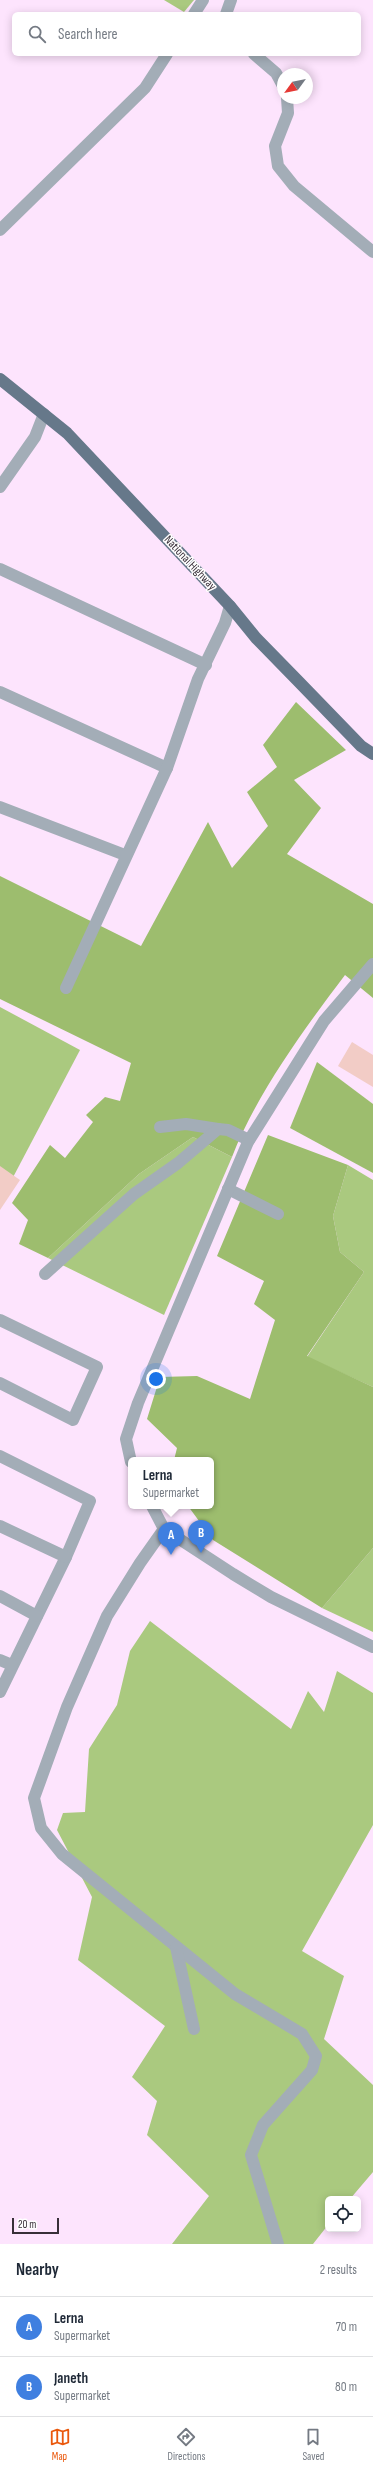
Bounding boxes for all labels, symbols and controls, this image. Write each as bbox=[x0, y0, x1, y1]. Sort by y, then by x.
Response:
search box bbox=[12, 12, 361, 56]
icon: search bbox=[26, 23, 48, 45]
text: Search here bbox=[58, 25, 118, 44]
north arrow bbox=[277, 68, 313, 104]
street label: National Highway bbox=[161, 532, 219, 594]
your location bbox=[146, 1369, 166, 1389]
popup bbox=[128, 1457, 214, 1509]
text: Lerna bbox=[143, 1466, 173, 1485]
text: Supermarket bbox=[143, 1485, 199, 1501]
pin: B bbox=[188, 1520, 214, 1553]
pin: A bbox=[158, 1522, 184, 1555]
map controls bbox=[325, 2196, 361, 2232]
button: locate bbox=[325, 2196, 361, 2232]
scale bar bbox=[12, 2216, 59, 2235]
text: 20 m bbox=[18, 2218, 36, 2231]
text: Nearby bbox=[16, 2260, 59, 2280]
text: 2 results bbox=[320, 2262, 357, 2278]
text: Lerna bbox=[54, 2309, 84, 2328]
text: A bbox=[26, 2319, 32, 2335]
text: 70 m bbox=[336, 2319, 357, 2335]
text: Supermarket bbox=[54, 2328, 110, 2344]
text: Janeth bbox=[54, 2369, 88, 2388]
text: B bbox=[26, 2379, 32, 2395]
text: 80 m bbox=[335, 2379, 357, 2395]
text: Supermarket bbox=[54, 2388, 110, 2404]
tab: Map bbox=[49, 2426, 71, 2463]
tab: Directions bbox=[168, 2426, 205, 2463]
tab: Saved bbox=[302, 2426, 324, 2463]

